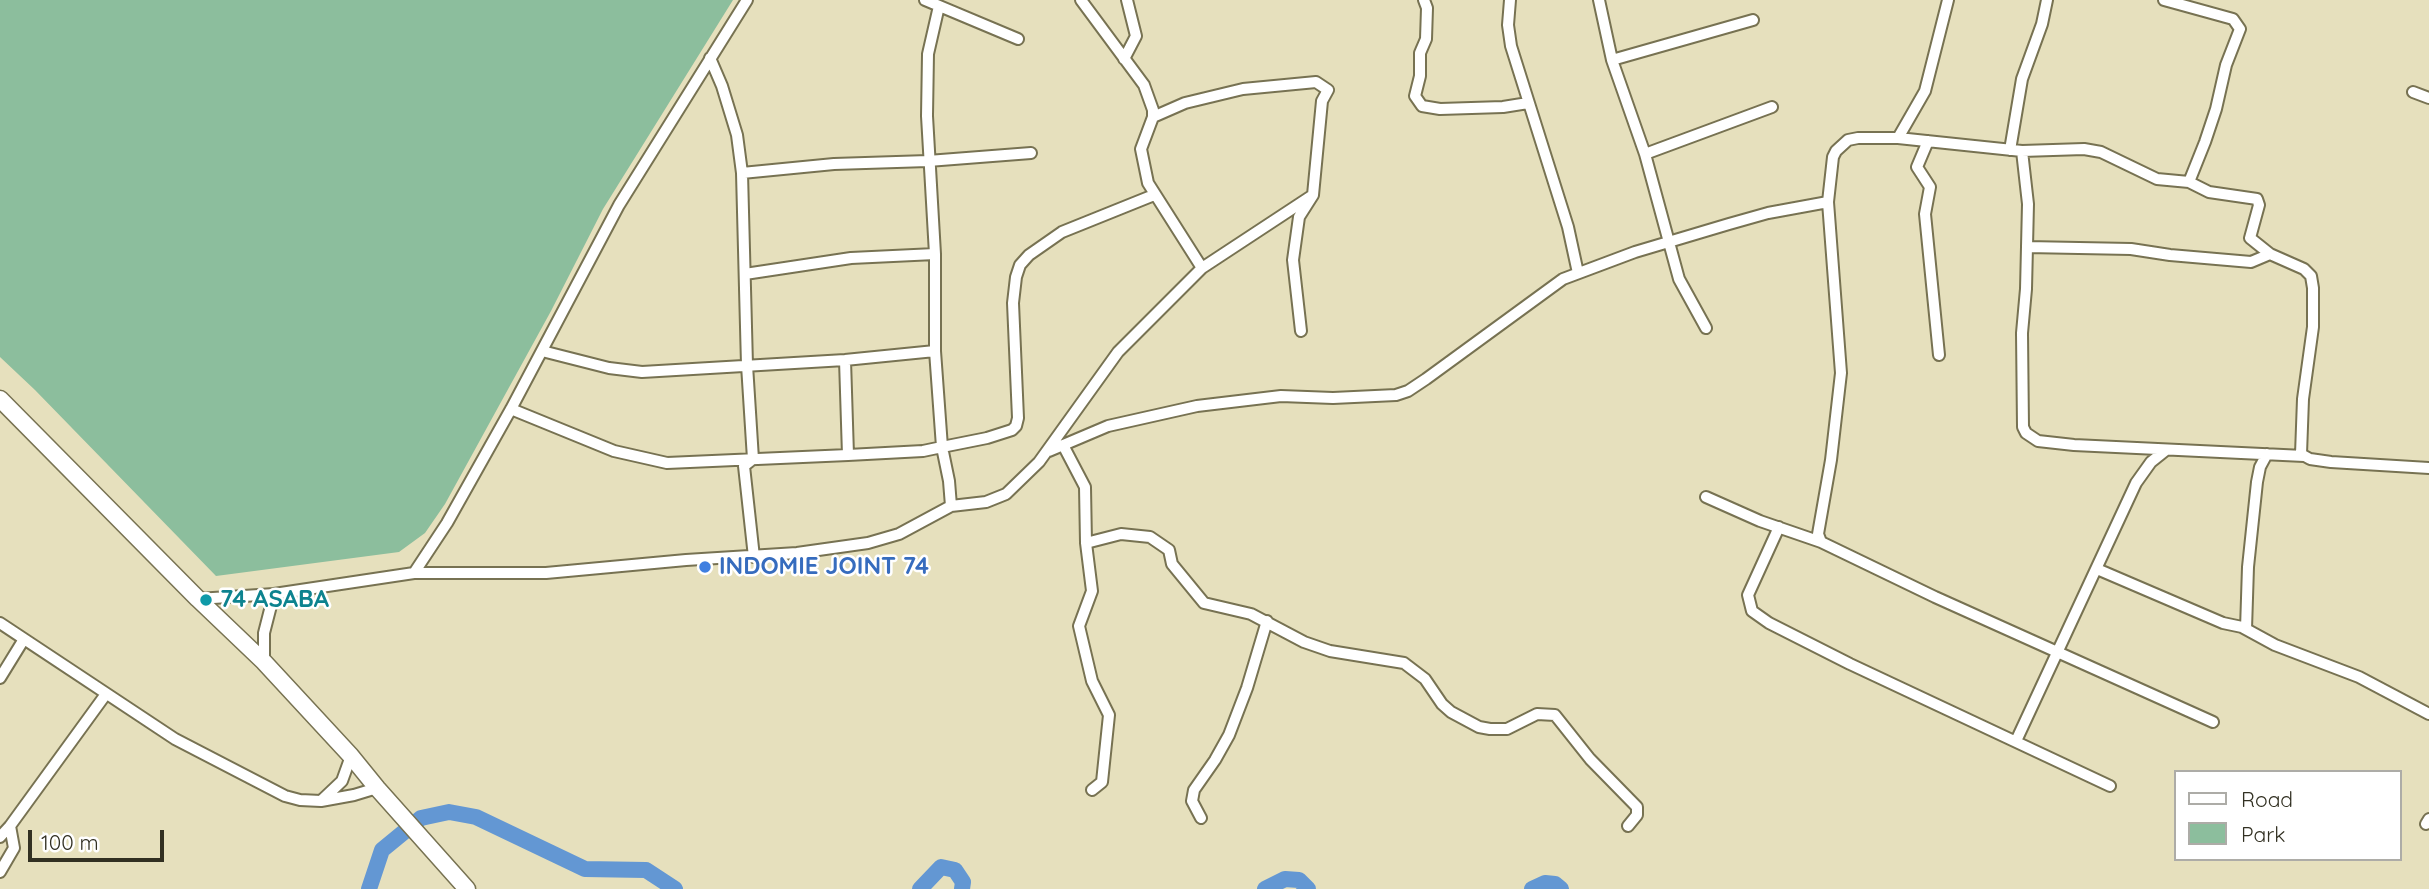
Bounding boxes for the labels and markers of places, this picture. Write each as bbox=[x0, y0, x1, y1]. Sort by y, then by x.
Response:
place label: INDOMIE JOINT 74 bbox=[719, 553, 929, 581]
marker: INDOMIE JOINT 74 bbox=[697, 559, 713, 575]
place label: 74 ASABA bbox=[220, 586, 329, 614]
marker: 74 ASABA bbox=[198, 592, 214, 608]

